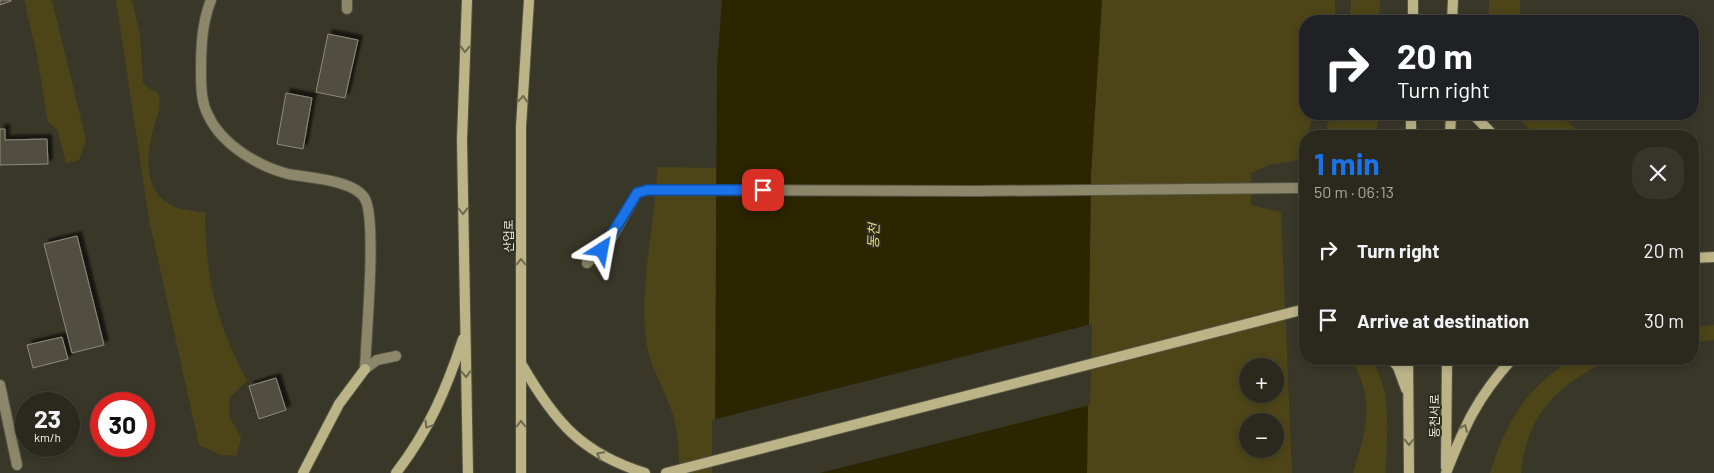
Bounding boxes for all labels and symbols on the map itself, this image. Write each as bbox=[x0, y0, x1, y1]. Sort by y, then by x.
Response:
one-way arrow bbox=[460, 45, 470, 53]
one-way arrow bbox=[517, 95, 528, 103]
pin bbox=[742, 169, 784, 211]
one-way arrow bbox=[458, 208, 468, 215]
street label: 산업로 bbox=[501, 219, 515, 253]
water label: 동천 bbox=[864, 222, 882, 249]
position arrow bbox=[575, 223, 627, 275]
one-way arrow bbox=[516, 258, 526, 266]
one-way arrow bbox=[461, 370, 471, 378]
speed limit sign: 30 bbox=[90, 392, 155, 457]
street label: 동천서로 bbox=[1427, 394, 1441, 438]
one-way arrow bbox=[425, 419, 435, 428]
one-way arrow bbox=[516, 420, 526, 428]
one-way arrow bbox=[1458, 424, 1469, 433]
one-way arrow bbox=[1404, 439, 1414, 447]
one-way arrow bbox=[596, 451, 605, 461]

